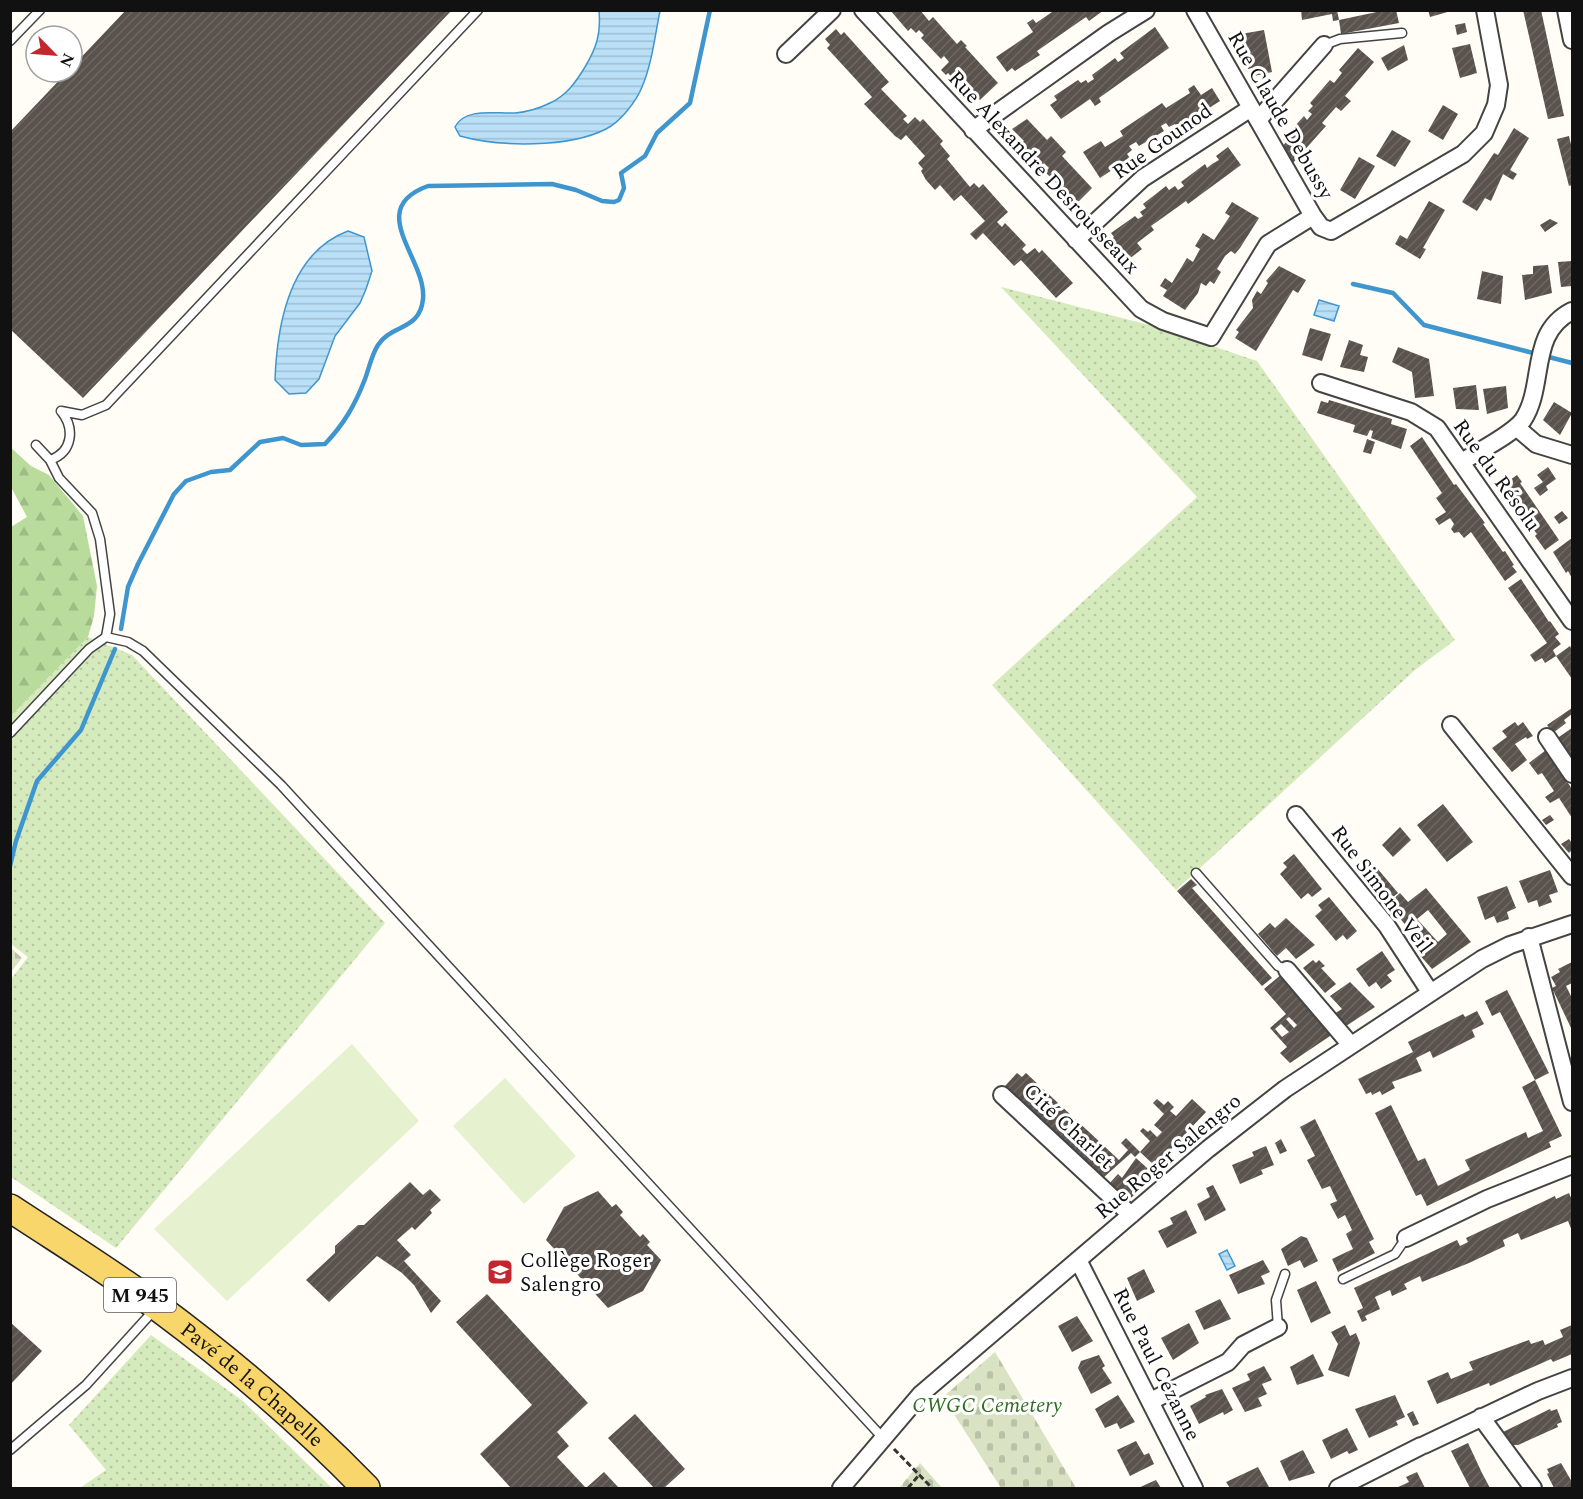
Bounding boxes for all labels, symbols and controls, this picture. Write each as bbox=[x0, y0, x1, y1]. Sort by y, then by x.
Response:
north arrow bbox=[24, 24, 84, 84]
street label: Rue Claude Debussy bbox=[1219, 25, 1342, 206]
text: N bbox=[53, 49, 80, 71]
street label: Rue Alexandre Desrousseaux bbox=[940, 63, 1147, 282]
street label: Rue Gounod bbox=[1106, 96, 1219, 188]
street label: Rue du Résolu bbox=[1444, 413, 1548, 539]
street label: Rue Simone Veil bbox=[1322, 819, 1440, 960]
street label: Cité Charlet bbox=[1016, 1076, 1121, 1177]
street label: Rue Roger Salengro bbox=[1088, 1086, 1249, 1228]
place label: Collège Roger Salengro bbox=[520, 1245, 651, 1301]
school or university icon: Collège Roger Salengro bbox=[485, 1257, 515, 1287]
road number: M 945 bbox=[104, 1278, 176, 1312]
street label: Rue Paul Cézanne bbox=[1104, 1282, 1208, 1447]
street label: Pavé de la Chapelle bbox=[173, 1315, 331, 1455]
park label: CWGC Cemetery bbox=[912, 1390, 1062, 1422]

